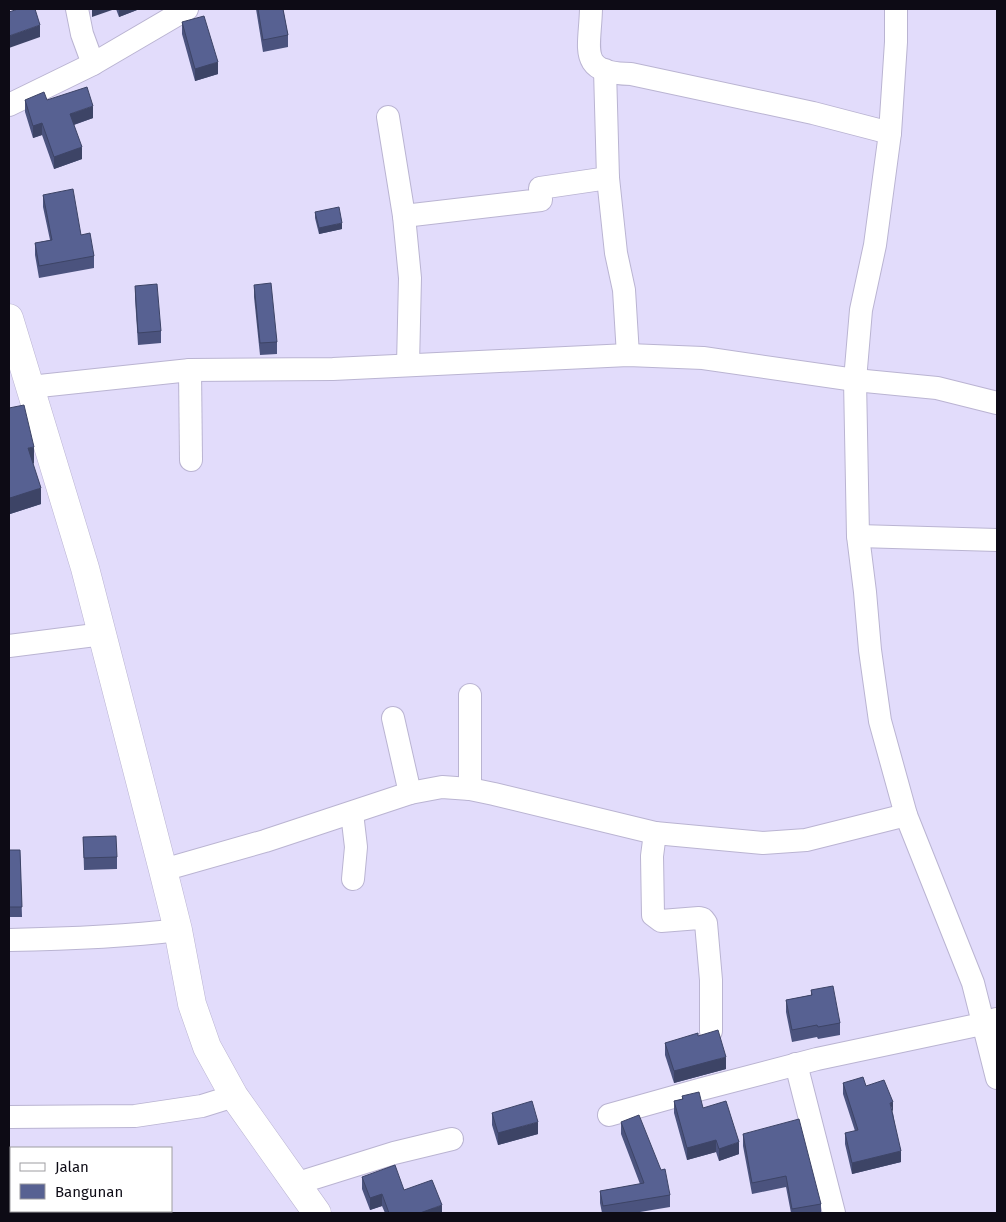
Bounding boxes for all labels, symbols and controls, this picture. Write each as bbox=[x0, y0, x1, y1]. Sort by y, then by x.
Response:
legend bbox=[10, 1147, 172, 1212]
text: Jalan bbox=[55, 1158, 89, 1176]
text: Bangunan bbox=[55, 1183, 123, 1201]

